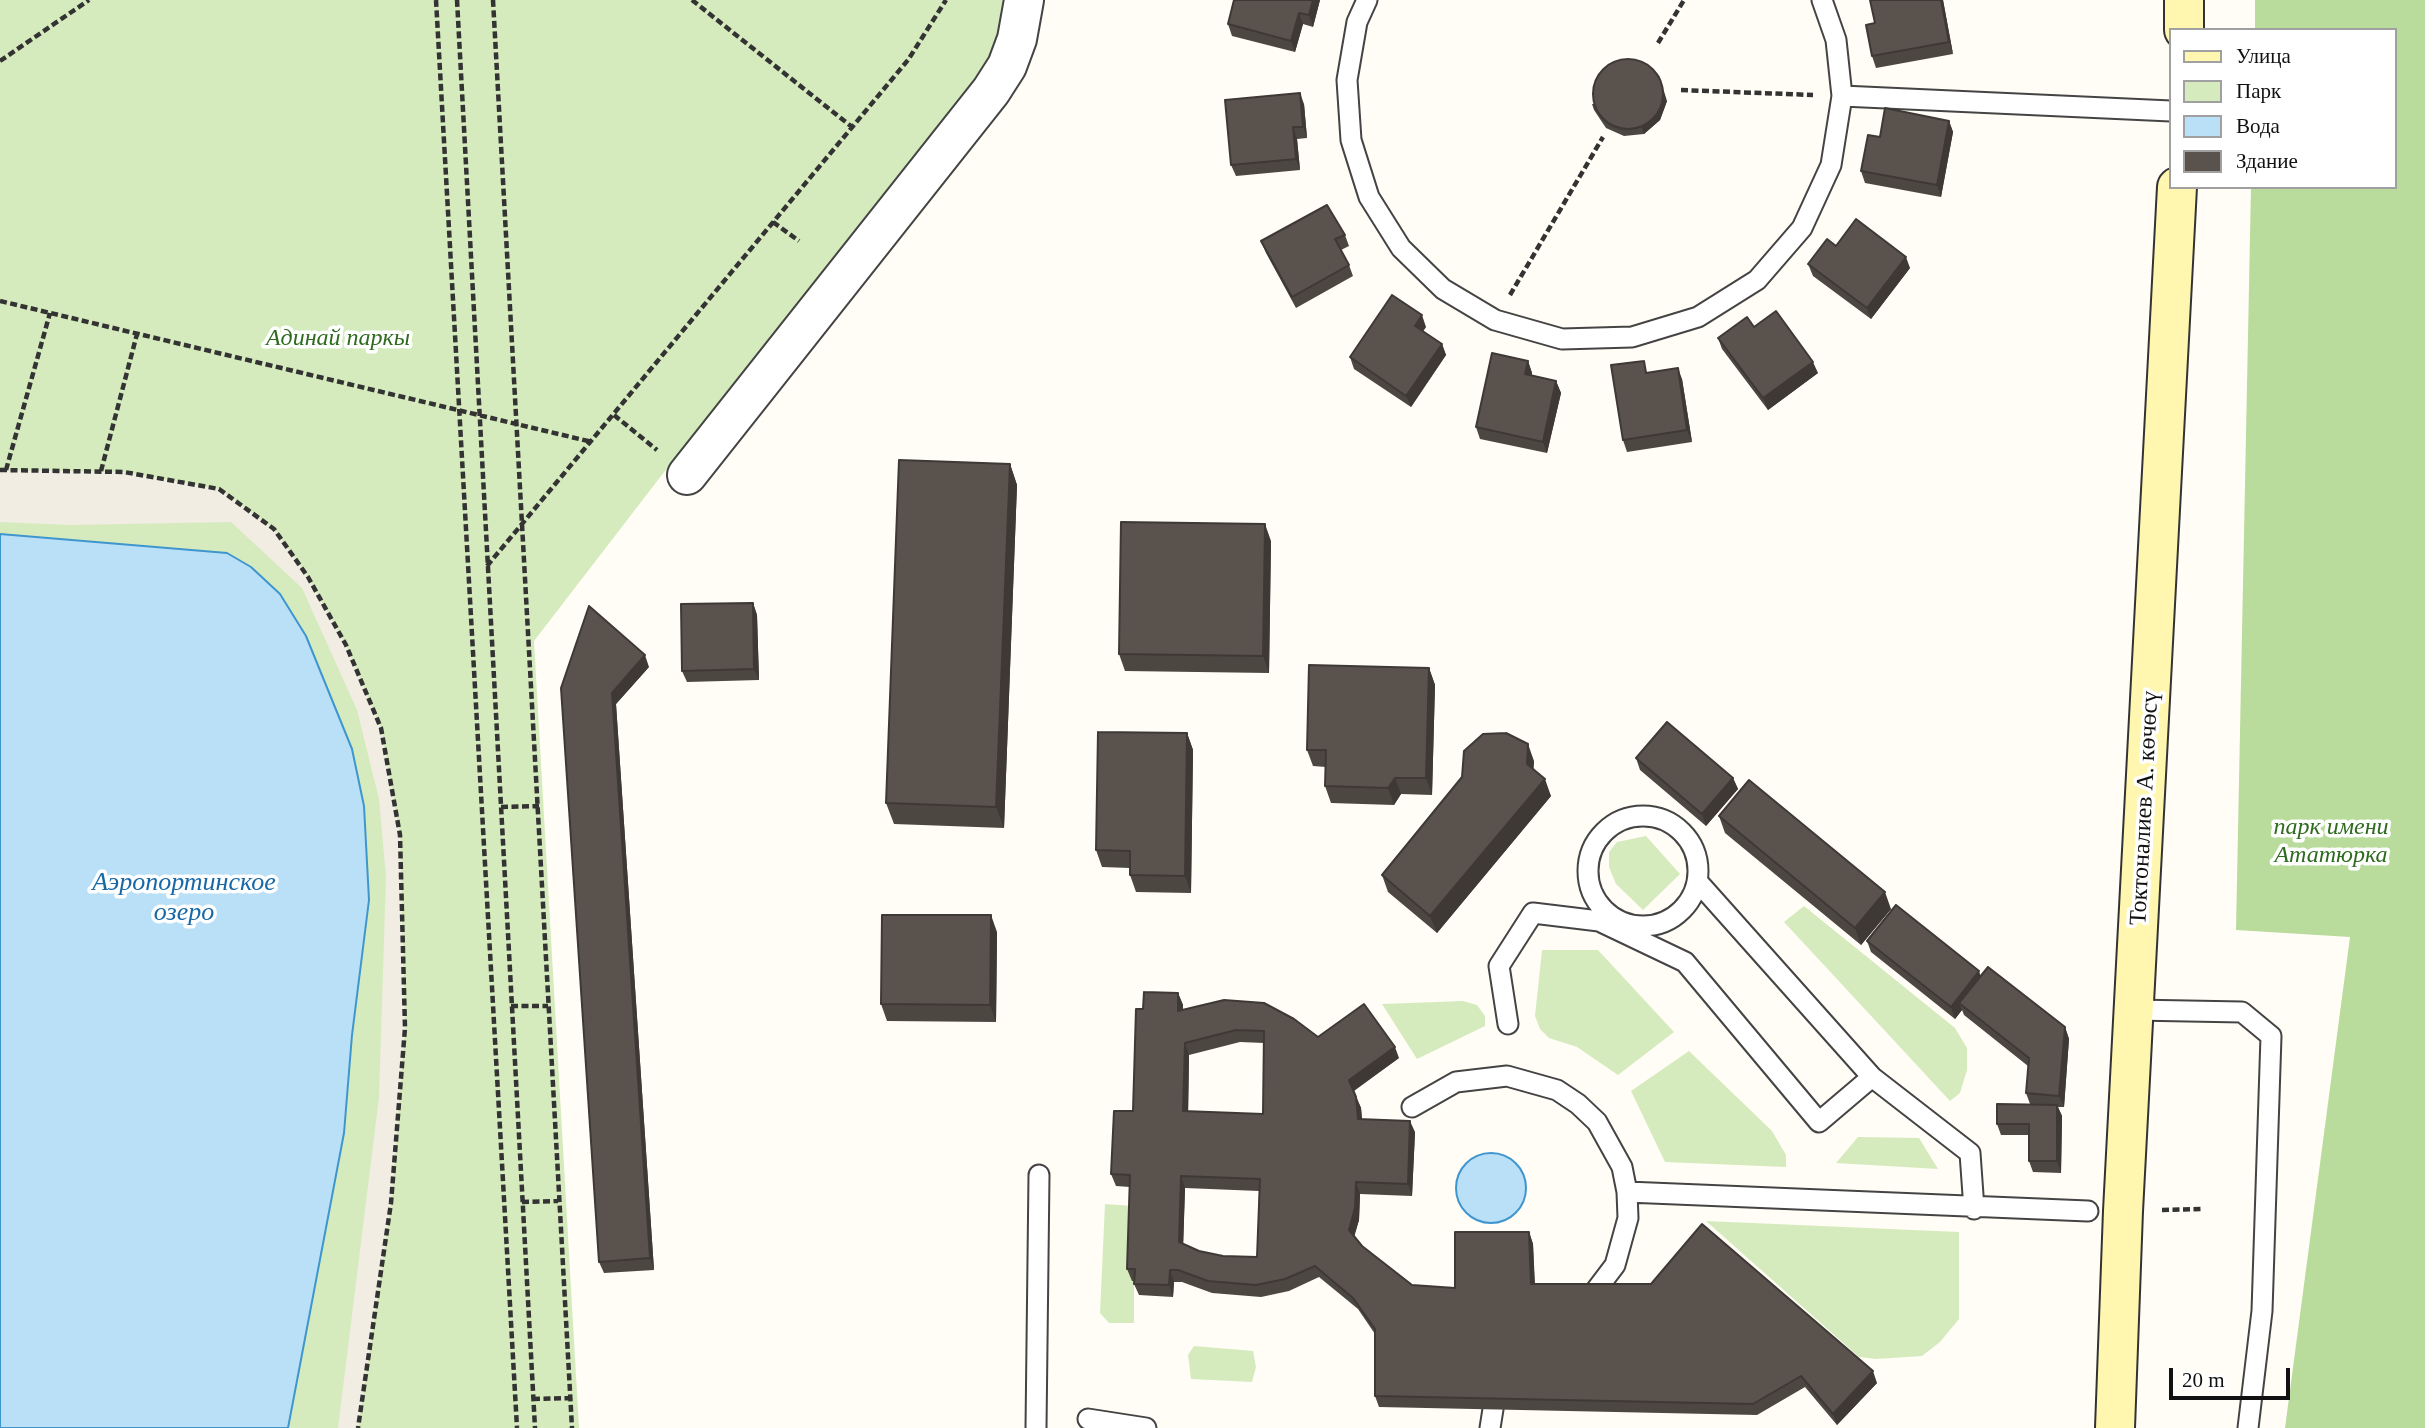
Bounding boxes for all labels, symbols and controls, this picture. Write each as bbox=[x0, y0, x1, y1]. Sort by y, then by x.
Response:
legend bbox=[2170, 28, 2397, 189]
text: Улица bbox=[2236, 44, 2291, 68]
text: Парк bbox=[2236, 79, 2281, 103]
text: Вода bbox=[2236, 114, 2280, 138]
text: Здание bbox=[2236, 149, 2298, 173]
park label: Адинай паркы bbox=[266, 325, 410, 353]
street label: Токтоналиев А. көчөсү bbox=[2124, 690, 2166, 926]
park label: парк имени Ататюрка bbox=[2273, 814, 2389, 870]
water label: Аэропортинское озеро bbox=[92, 867, 276, 928]
scale bar bbox=[2173, 1354, 2294, 1398]
text: 20 m bbox=[2182, 1368, 2225, 1392]

